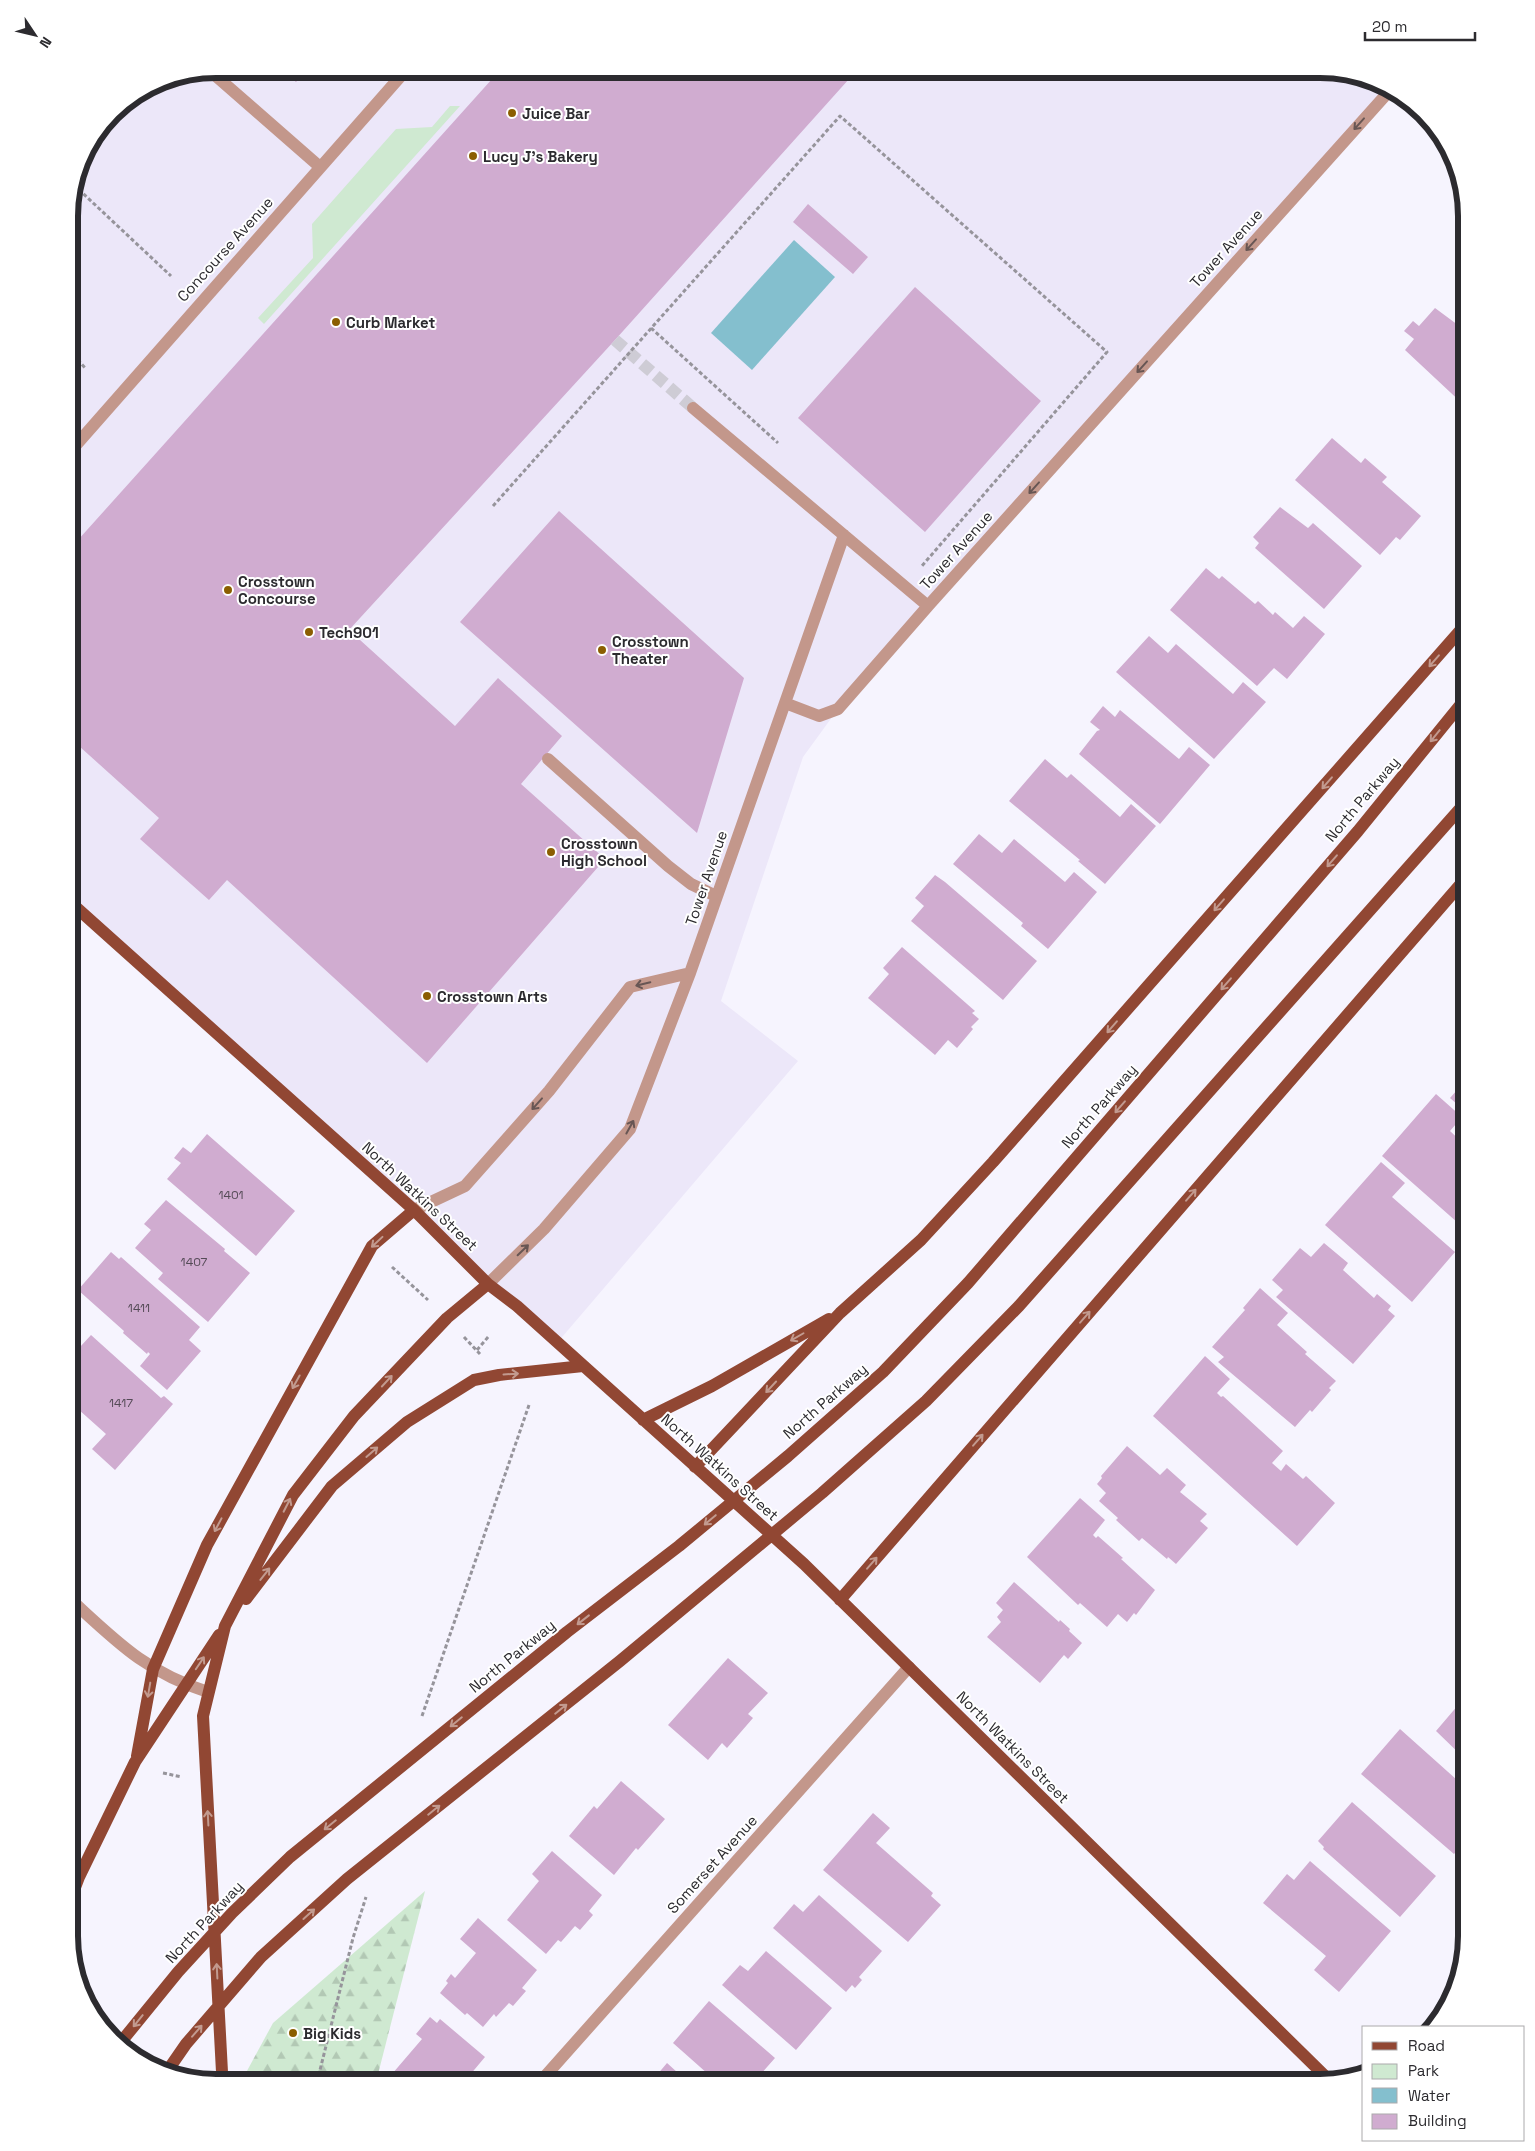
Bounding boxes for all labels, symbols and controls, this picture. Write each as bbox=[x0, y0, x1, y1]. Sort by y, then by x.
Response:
north arrow bbox=[10, 10, 60, 60]
scale bar bbox=[1365, 10, 1475, 42]
text: 20 m bbox=[1372, 17, 1407, 36]
text: N bbox=[36, 33, 56, 51]
place label: Juice Bar bbox=[522, 104, 590, 123]
marker: Juice Bar bbox=[506, 107, 518, 119]
one-way arrow bbox=[1353, 118, 1365, 131]
place label: Lucy J's Bakery bbox=[483, 147, 598, 166]
marker: Lucy J's Bakery bbox=[467, 150, 479, 162]
street label: Concourse Avenue bbox=[173, 193, 277, 305]
street label: Tower Avenue bbox=[1186, 205, 1266, 291]
one-way arrow bbox=[1245, 239, 1257, 252]
place label: Curb Market bbox=[346, 313, 435, 332]
marker: Curb Market bbox=[330, 316, 342, 328]
one-way arrow bbox=[1137, 360, 1148, 373]
one-way arrow bbox=[1028, 481, 1040, 494]
street label: Tower Avenue bbox=[916, 507, 996, 593]
place label: Crosstown Concourse bbox=[238, 572, 316, 608]
marker: Crosstown Concourse bbox=[222, 584, 234, 596]
place label: Tech901 bbox=[319, 623, 379, 642]
marker: Tech901 bbox=[303, 626, 315, 638]
place label: Crosstown Theater bbox=[612, 632, 689, 668]
marker: Crosstown Theater bbox=[596, 644, 608, 656]
one-way arrow bbox=[1428, 654, 1440, 667]
one-way arrow bbox=[1430, 729, 1441, 742]
street label: North Parkway bbox=[1321, 752, 1403, 846]
one-way arrow bbox=[1321, 776, 1333, 789]
street label: Tower Avenue bbox=[681, 828, 731, 928]
place label: Crosstown High School bbox=[561, 834, 647, 870]
marker: Crosstown High School bbox=[545, 846, 557, 858]
one-way arrow bbox=[1326, 854, 1337, 867]
one-way arrow bbox=[1214, 898, 1225, 911]
one-way arrow bbox=[1220, 977, 1231, 990]
one-way arrow bbox=[635, 980, 651, 989]
place label: Crosstown Arts bbox=[437, 987, 548, 1006]
marker: Crosstown Arts bbox=[421, 990, 433, 1002]
one-way arrow bbox=[1106, 1020, 1118, 1033]
street label: North Parkway bbox=[1057, 1060, 1141, 1152]
one-way arrow bbox=[531, 1098, 543, 1111]
one-way arrow bbox=[1114, 1101, 1125, 1114]
one-way arrow bbox=[625, 1121, 635, 1135]
street label: North Watkins Street bbox=[358, 1137, 482, 1255]
house number: 1401 bbox=[218, 1187, 244, 1203]
one-way arrow bbox=[1185, 1188, 1197, 1201]
one-way arrow bbox=[370, 1236, 383, 1248]
one-way arrow bbox=[517, 1244, 529, 1256]
house number: 1407 bbox=[181, 1254, 208, 1270]
house number: 1411 bbox=[128, 1300, 150, 1316]
one-way arrow bbox=[1079, 1311, 1090, 1324]
one-way arrow bbox=[790, 1332, 805, 1342]
street label: North Parkway bbox=[779, 1359, 871, 1443]
one-way arrow bbox=[503, 1370, 519, 1379]
one-way arrow bbox=[291, 1375, 301, 1390]
one-way arrow bbox=[381, 1375, 393, 1387]
one-way arrow bbox=[765, 1381, 777, 1393]
house number: 1417 bbox=[109, 1395, 133, 1411]
street label: North Watkins Street bbox=[657, 1409, 783, 1525]
one-way arrow bbox=[972, 1434, 984, 1447]
one-way arrow bbox=[365, 1447, 378, 1458]
one-way arrow bbox=[283, 1498, 292, 1513]
one-way arrow bbox=[704, 1515, 717, 1526]
one-way arrow bbox=[213, 1517, 222, 1532]
one-way arrow bbox=[866, 1557, 877, 1570]
one-way arrow bbox=[259, 1567, 270, 1580]
street label: North Parkway bbox=[465, 1615, 559, 1697]
one-way arrow bbox=[576, 1615, 589, 1626]
one-way arrow bbox=[196, 1656, 206, 1670]
one-way arrow bbox=[143, 1682, 153, 1698]
street label: North Watkins Street bbox=[953, 1687, 1073, 1807]
one-way arrow bbox=[554, 1703, 567, 1714]
one-way arrow bbox=[450, 1717, 463, 1728]
one-way arrow bbox=[427, 1804, 440, 1815]
one-way arrow bbox=[204, 1810, 213, 1826]
street label: Somerset Avenue bbox=[663, 1811, 761, 1917]
one-way arrow bbox=[324, 1819, 337, 1830]
street label: North Parkway bbox=[161, 1877, 247, 1967]
one-way arrow bbox=[302, 1908, 315, 1920]
one-way arrow bbox=[212, 1963, 221, 1979]
one-way arrow bbox=[133, 2014, 144, 2027]
place label: Big Kids bbox=[303, 2024, 361, 2043]
one-way arrow bbox=[191, 2025, 203, 2038]
legend bbox=[1362, 2026, 1525, 2141]
marker: Big Kids bbox=[287, 2027, 299, 2039]
text: Road bbox=[1408, 2036, 1445, 2055]
text: Park bbox=[1408, 2061, 1439, 2080]
text: Water bbox=[1408, 2086, 1451, 2105]
text: Building bbox=[1408, 2111, 1467, 2130]

